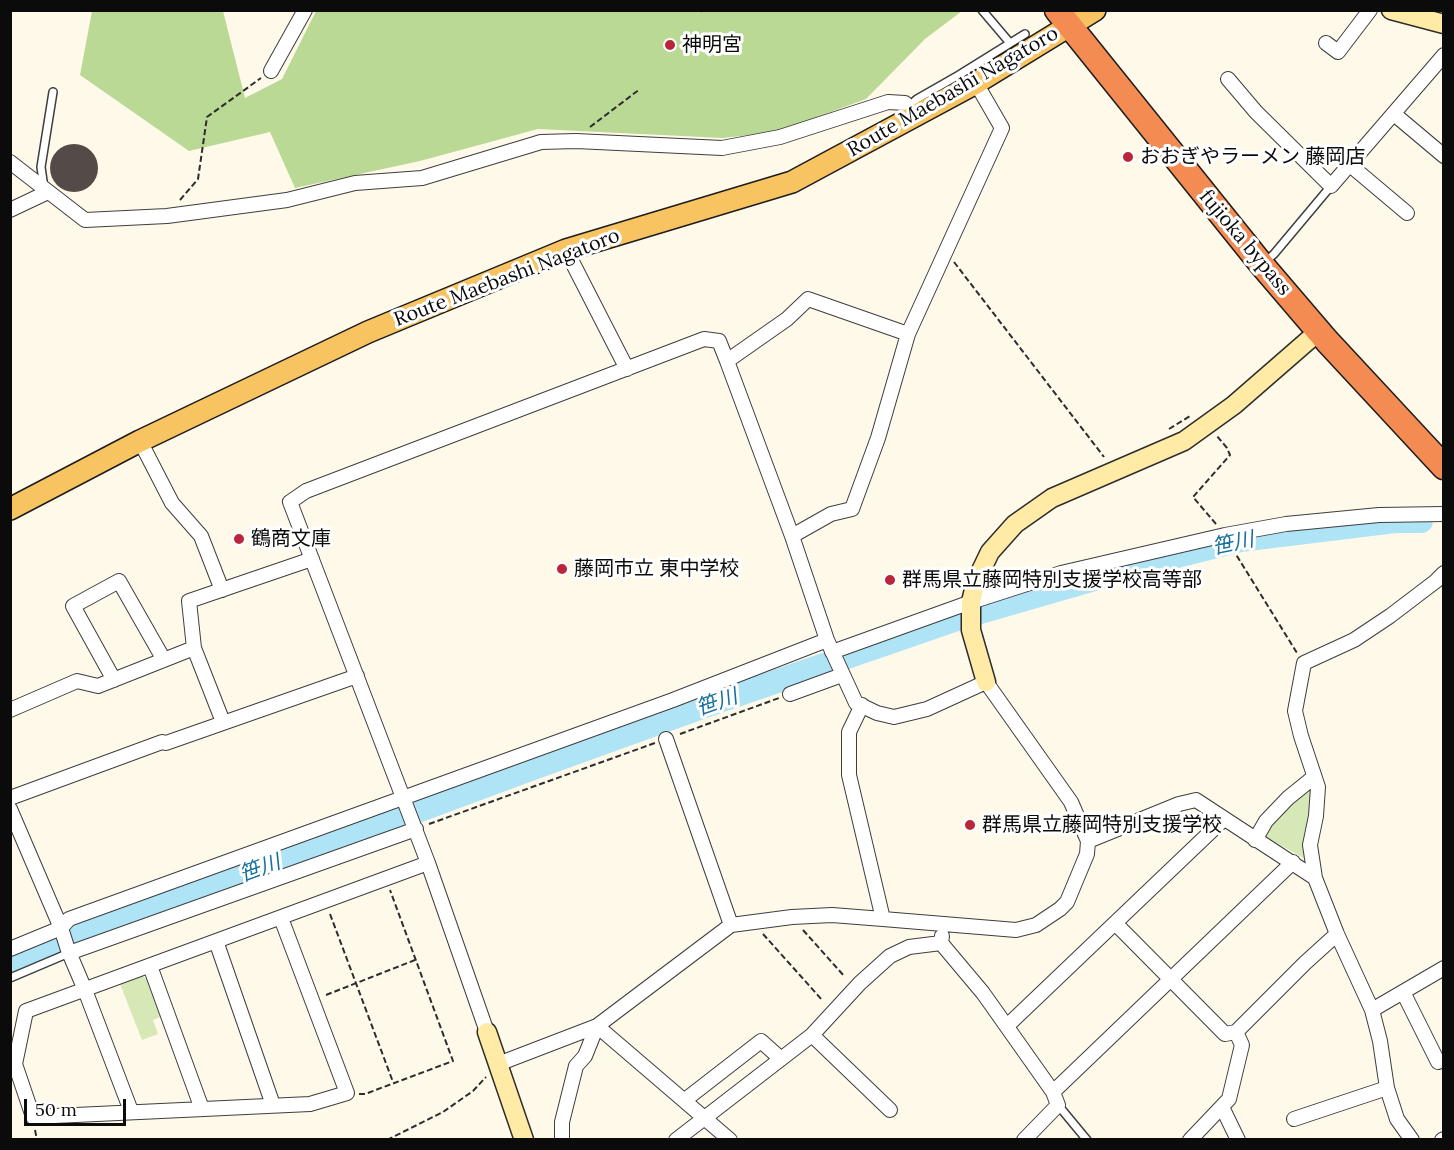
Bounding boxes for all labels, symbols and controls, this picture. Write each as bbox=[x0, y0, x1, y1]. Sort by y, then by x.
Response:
street label: Route Maebashi Nagatoro bbox=[843, 22, 1063, 162]
place label: 神明宮 bbox=[682, 33, 742, 57]
marker: 神明宮 bbox=[663, 38, 677, 52]
place label: おおぎやラーメン 藤岡店 bbox=[1140, 145, 1365, 169]
marker: おおぎやラーメン 藤岡店 bbox=[1121, 150, 1135, 164]
street label: fujioka bypass bbox=[1194, 185, 1296, 301]
street label: Route Maebashi Nagatoro bbox=[391, 224, 623, 332]
place label: 鶴商文庫 bbox=[251, 527, 331, 551]
water label: 笹川 bbox=[1210, 527, 1256, 561]
marker: 鶴商文庫 bbox=[232, 532, 246, 546]
place label: 藤岡市立 東中学校 bbox=[574, 557, 739, 581]
marker: 藤岡市立 東中学校 bbox=[555, 562, 569, 576]
place label: 群馬県立藤岡特別支援学校高等部 bbox=[902, 568, 1202, 592]
marker: 群馬県立藤岡特別支援学校高等部 bbox=[883, 573, 897, 587]
water label: 笹川 bbox=[693, 684, 741, 722]
place label: 群馬県立藤岡特別支援学校 bbox=[982, 813, 1222, 837]
marker: 群馬県立藤岡特別支援学校 bbox=[963, 818, 977, 832]
water label: 笹川 bbox=[236, 850, 284, 888]
scale bar bbox=[27, 1087, 129, 1125]
text: 50 m bbox=[35, 1098, 77, 1121]

